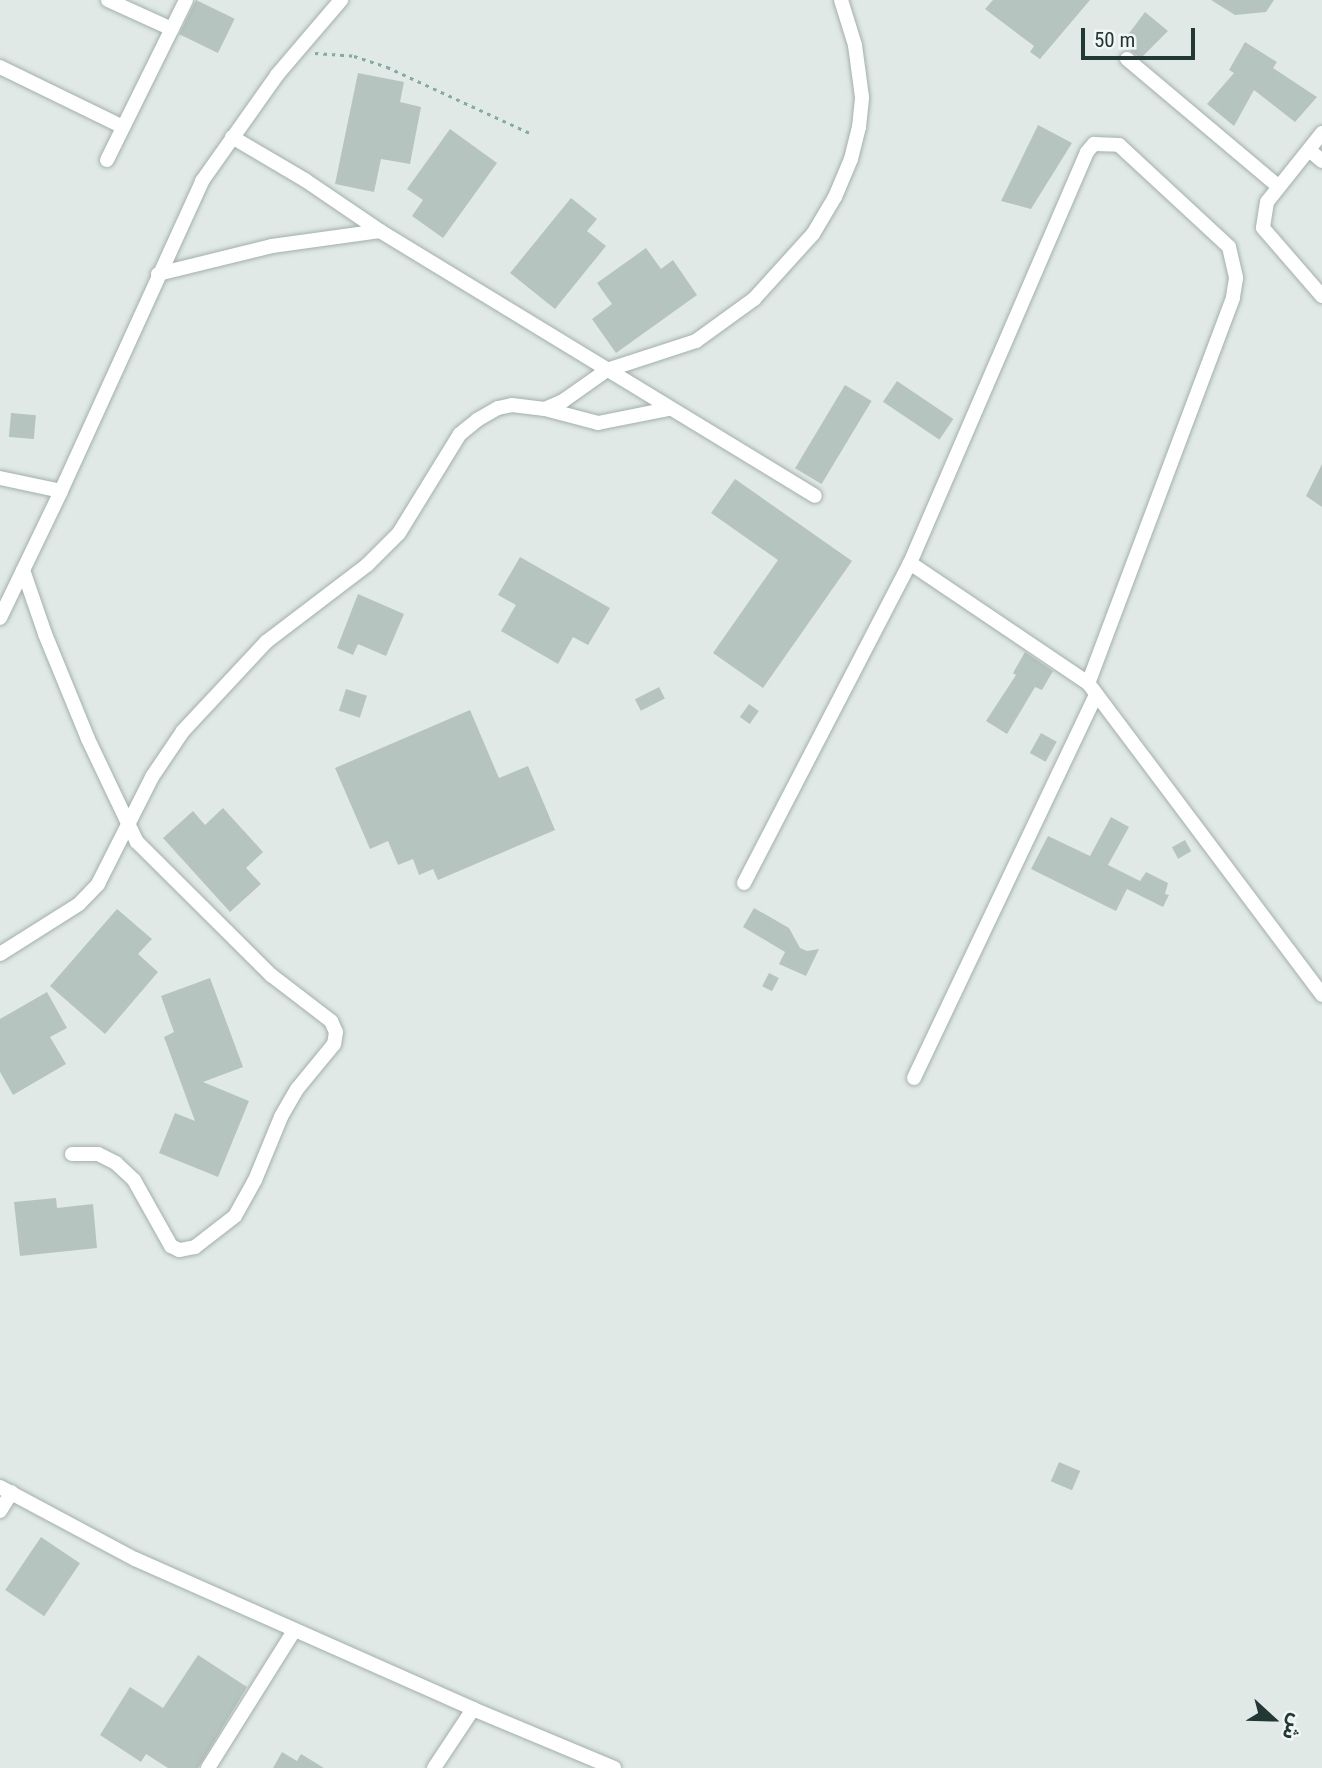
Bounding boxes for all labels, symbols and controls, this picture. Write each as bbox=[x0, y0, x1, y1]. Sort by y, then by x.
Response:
scale bar bbox=[1084, 14, 1198, 58]
text: 50 m bbox=[1094, 28, 1135, 52]
north arrow bbox=[1238, 1684, 1308, 1754]
text: ش bbox=[1277, 1711, 1308, 1743]

